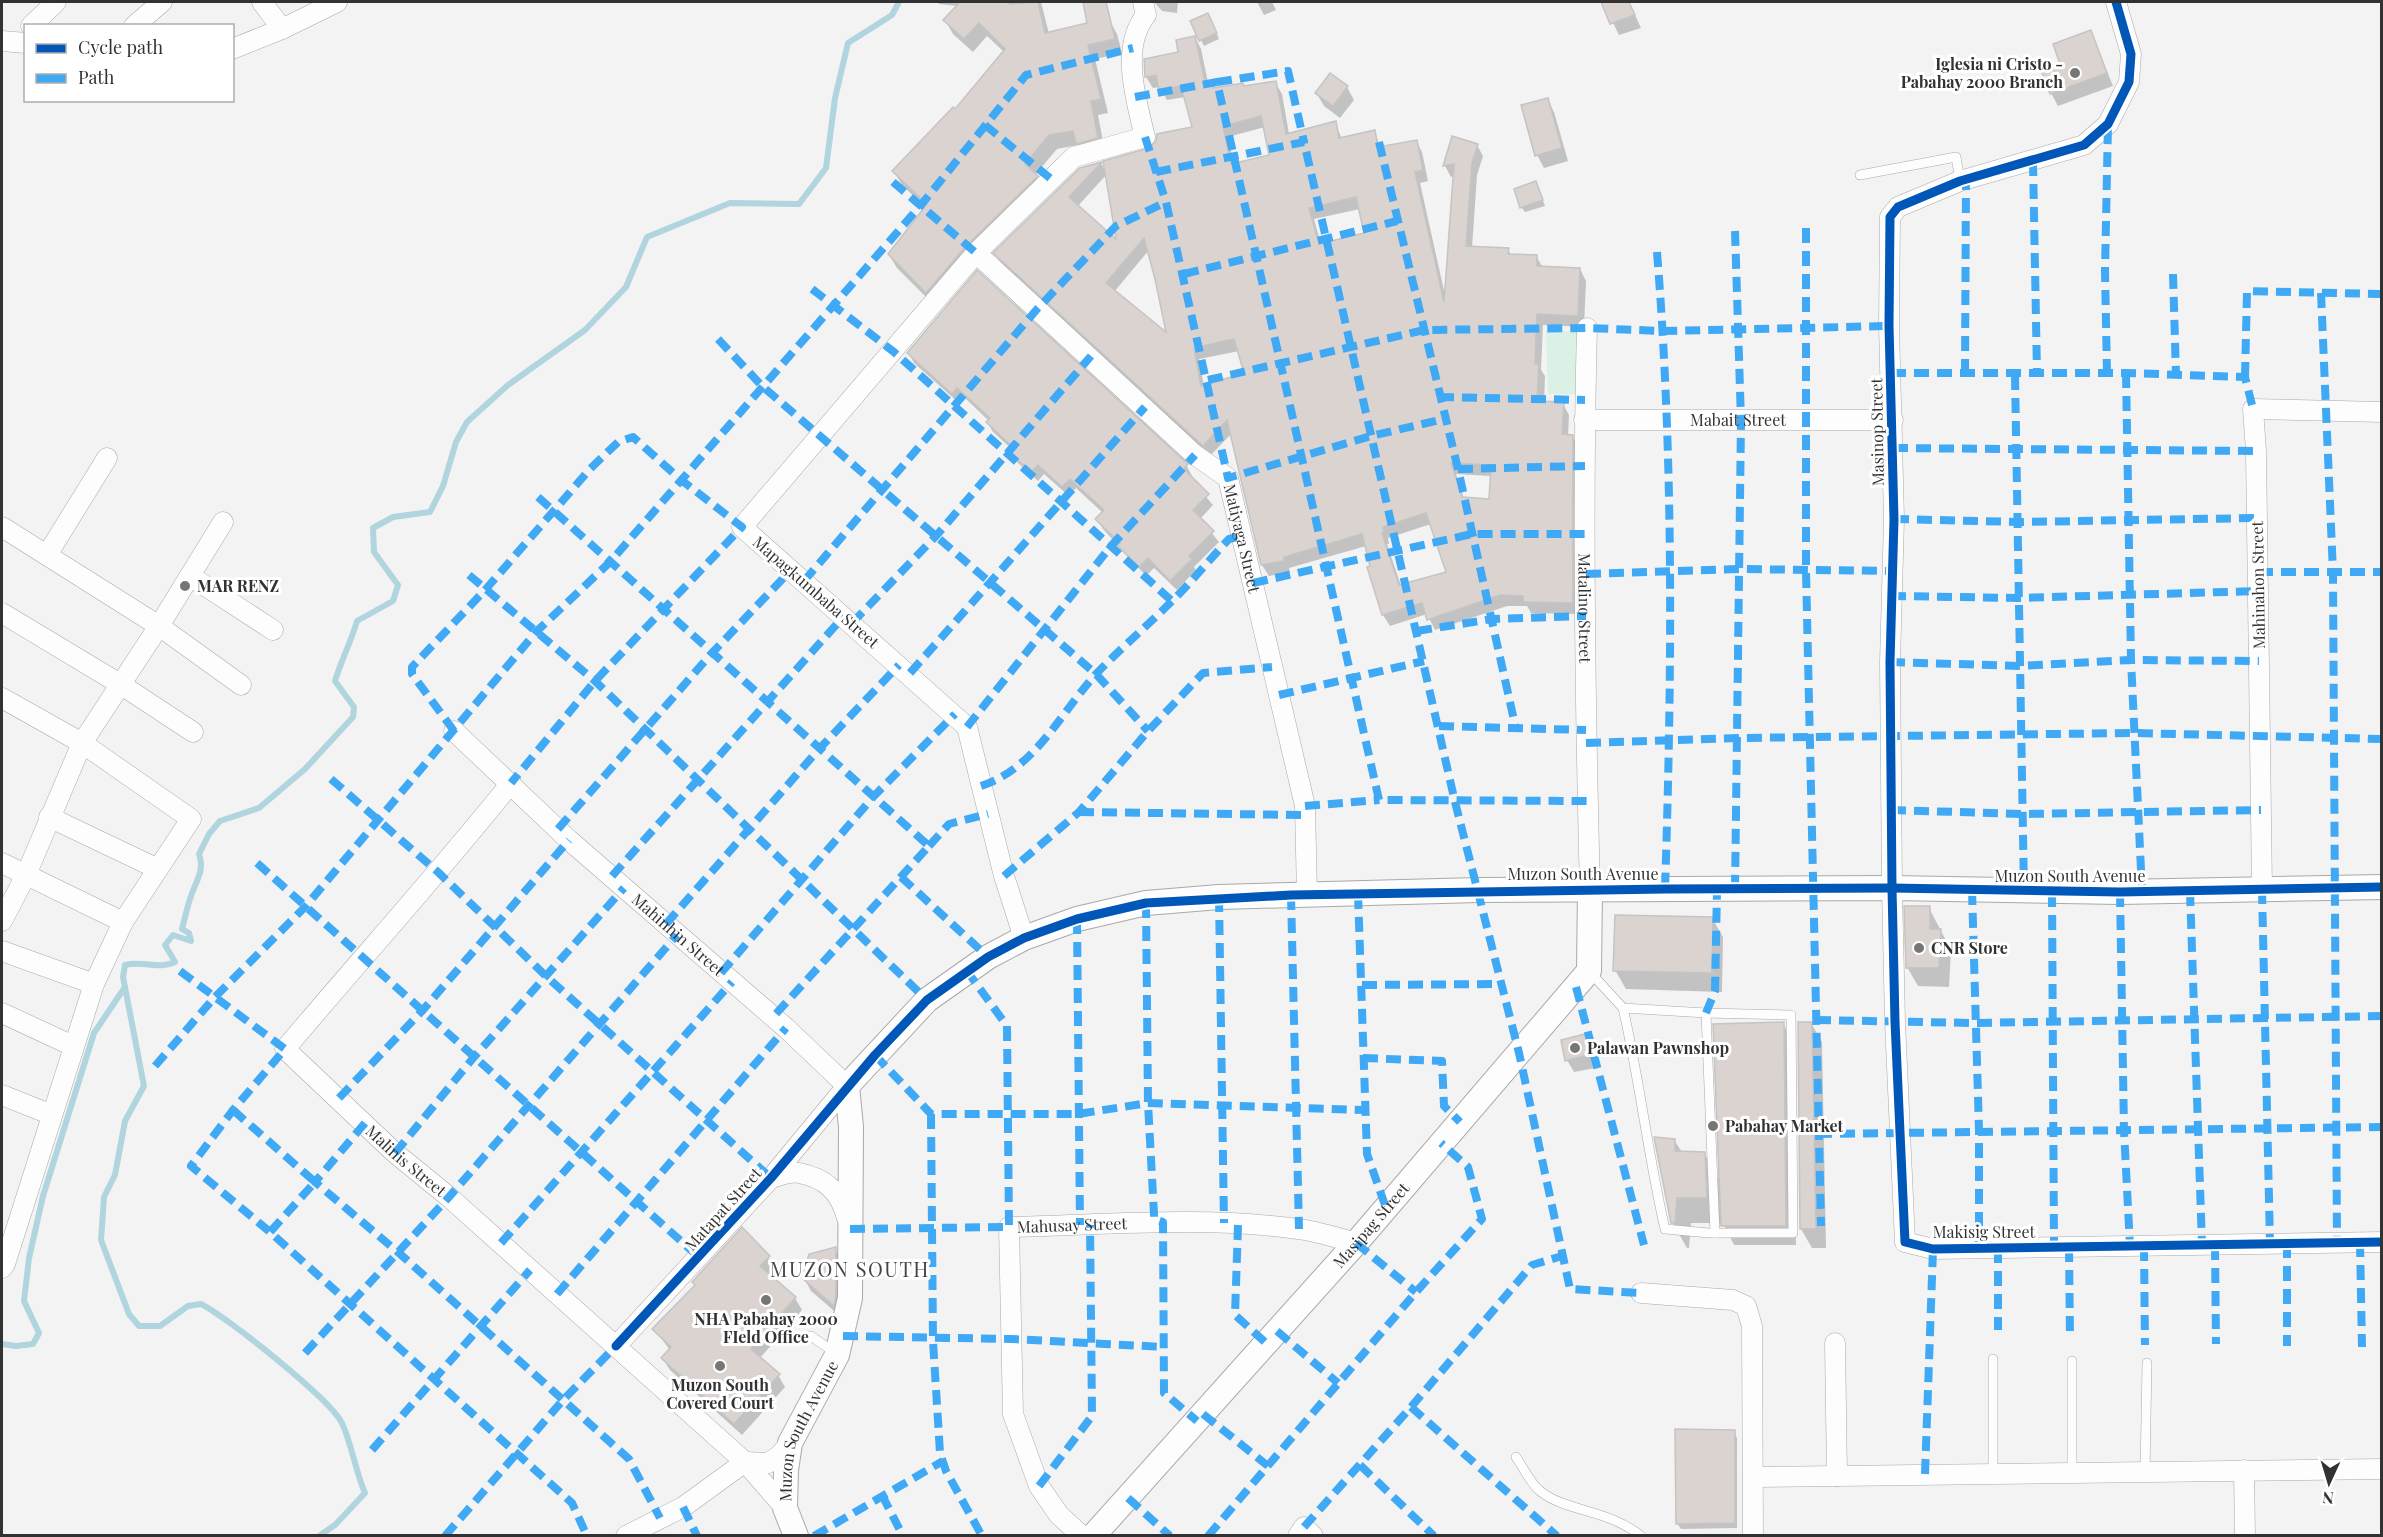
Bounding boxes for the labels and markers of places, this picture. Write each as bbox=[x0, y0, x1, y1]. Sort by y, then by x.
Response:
place label: Iglesia ni Cristo - Pabahay 2000 Branch bbox=[1901, 53, 2063, 92]
marker: Iglesia ni Cristo - Pabahay 2000 Branch bbox=[2068, 66, 2082, 80]
place label: MAR RENZ bbox=[197, 575, 279, 596]
marker: MAR RENZ bbox=[178, 579, 192, 593]
place label: CNR Store bbox=[1931, 937, 2008, 958]
marker: CNR Store bbox=[1912, 941, 1926, 955]
place label: Palawan Pawnshop bbox=[1587, 1037, 1729, 1058]
marker: Palawan Pawnshop bbox=[1568, 1041, 1582, 1055]
place label: Pabahay Market bbox=[1725, 1115, 1844, 1136]
marker: Pabahay Market bbox=[1706, 1119, 1720, 1133]
marker: NHA Pabahay 2000 FIeld Office bbox=[759, 1293, 773, 1307]
place label: NHA Pabahay 2000 FIeld Office bbox=[694, 1308, 838, 1347]
marker: Muzon South Covered Court bbox=[713, 1359, 727, 1373]
place label: Muzon South Covered Court bbox=[666, 1374, 774, 1413]

